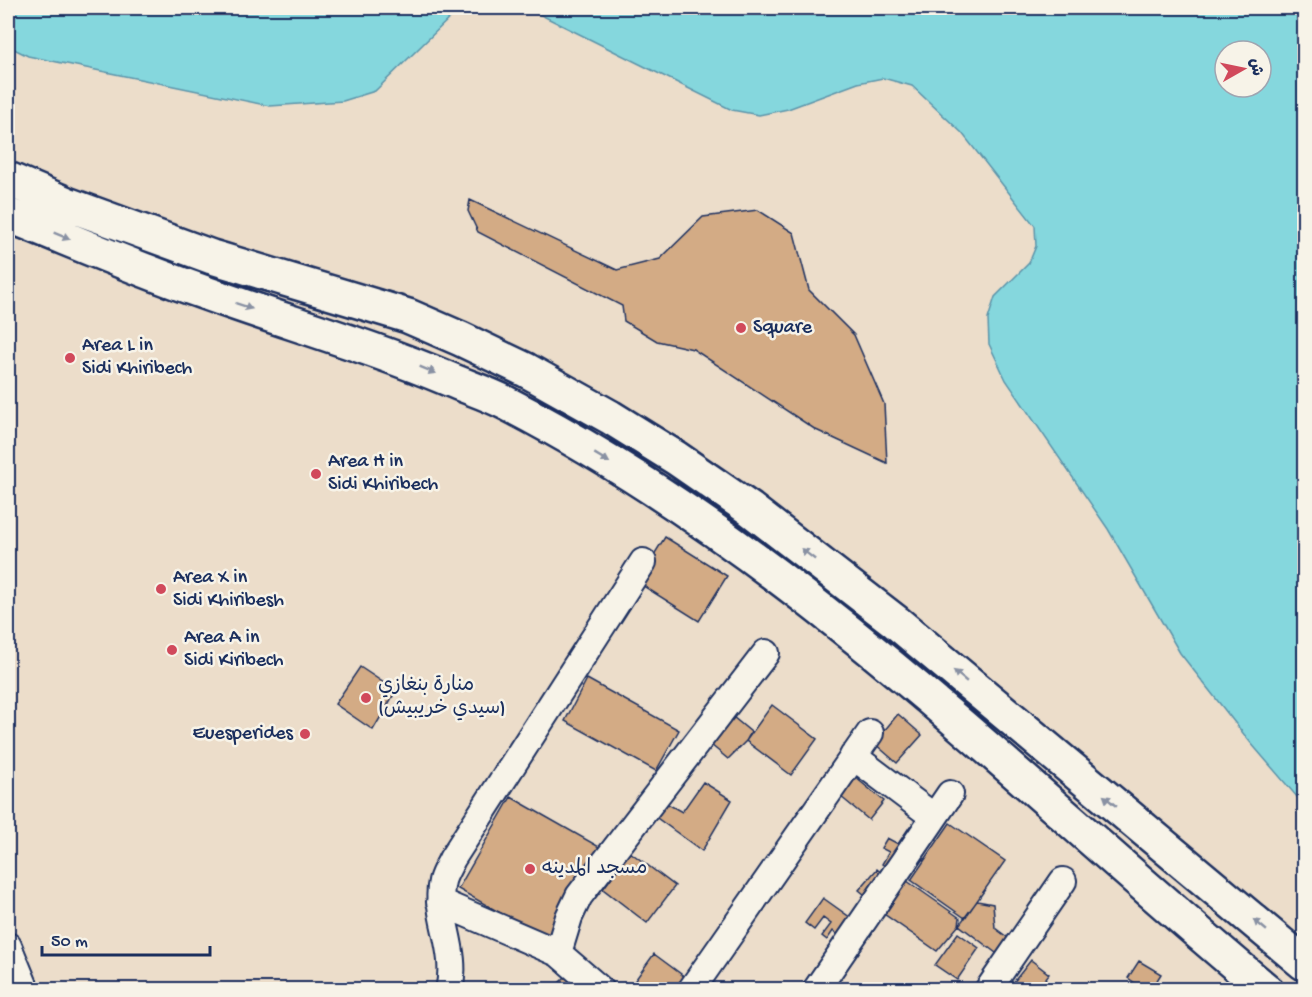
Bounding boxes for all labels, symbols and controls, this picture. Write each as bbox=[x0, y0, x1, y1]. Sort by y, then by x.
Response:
north arrow bbox=[1213, 39, 1273, 99]
text: ش bbox=[1244, 57, 1265, 77]
one-way arrow bbox=[53, 232, 71, 241]
one-way arrow bbox=[235, 301, 253, 311]
place label: Square bbox=[753, 317, 813, 340]
marker: Square bbox=[734, 321, 748, 335]
place label: Area L in Sidi Khiribech bbox=[82, 335, 193, 381]
marker: Area L in Sidi Khiribech bbox=[63, 351, 77, 365]
one-way arrow bbox=[419, 366, 437, 375]
place label: Area H in Sidi Khiribech bbox=[328, 451, 439, 497]
one-way arrow bbox=[594, 453, 611, 463]
marker: Area H in Sidi Khiribech bbox=[309, 467, 323, 481]
one-way arrow bbox=[800, 547, 816, 560]
place label: Area X in Sidi Khiribesh bbox=[173, 567, 284, 613]
marker: Area X in Sidi Khiribesh bbox=[154, 582, 168, 596]
place label: Area A in Sidi Kiribech bbox=[184, 627, 284, 673]
marker: Area A in Sidi Kiribech bbox=[165, 643, 179, 657]
one-way arrow bbox=[953, 670, 968, 683]
place label: منارة بنغازي (سيدي خريبيش) bbox=[378, 674, 506, 721]
marker: منارة بنغازي (سيدي خريبيش) bbox=[359, 691, 373, 705]
place label: Euesperides bbox=[192, 723, 294, 746]
marker: Euesperides bbox=[298, 727, 312, 741]
one-way arrow bbox=[1102, 794, 1118, 807]
place label: مسجد المدينه bbox=[542, 857, 647, 881]
marker: مسجد المدينه bbox=[523, 862, 537, 876]
scale bar bbox=[42, 919, 210, 957]
one-way arrow bbox=[1253, 919, 1268, 932]
text: 50 m bbox=[51, 932, 88, 953]

